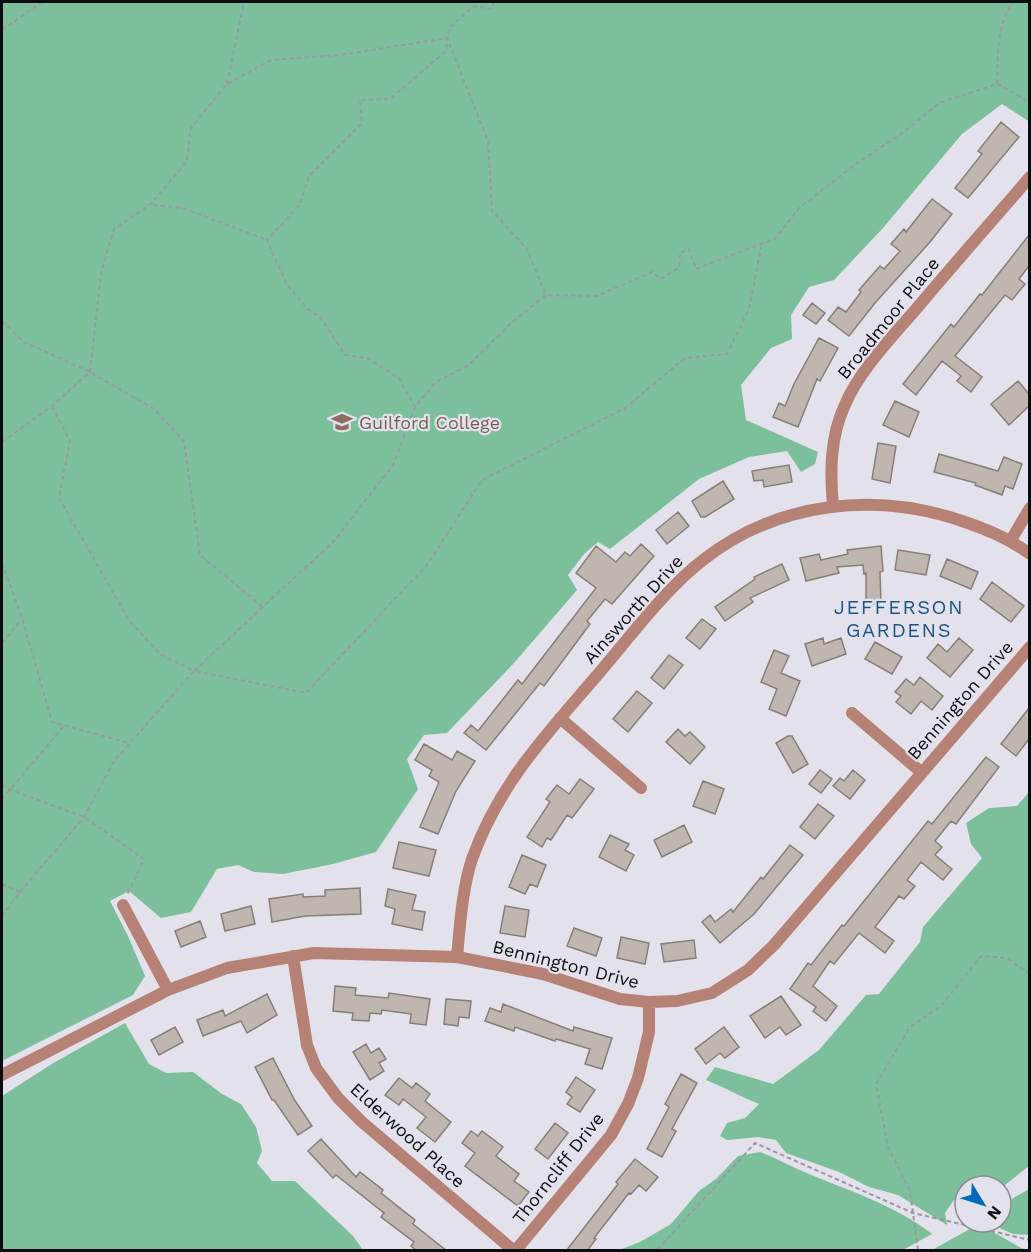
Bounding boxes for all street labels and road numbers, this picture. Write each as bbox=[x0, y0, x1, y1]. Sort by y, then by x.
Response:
street label: Broadmoor Place bbox=[833, 253, 943, 383]
street label: Ainsworth Drive bbox=[579, 550, 687, 668]
street label: Bennington Drive bbox=[903, 636, 1017, 764]
street label: Bennington Drive bbox=[491, 936, 641, 992]
street label: Elderwood Place bbox=[346, 1078, 470, 1192]
street label: Thorncliff Drive bbox=[508, 1108, 608, 1228]

